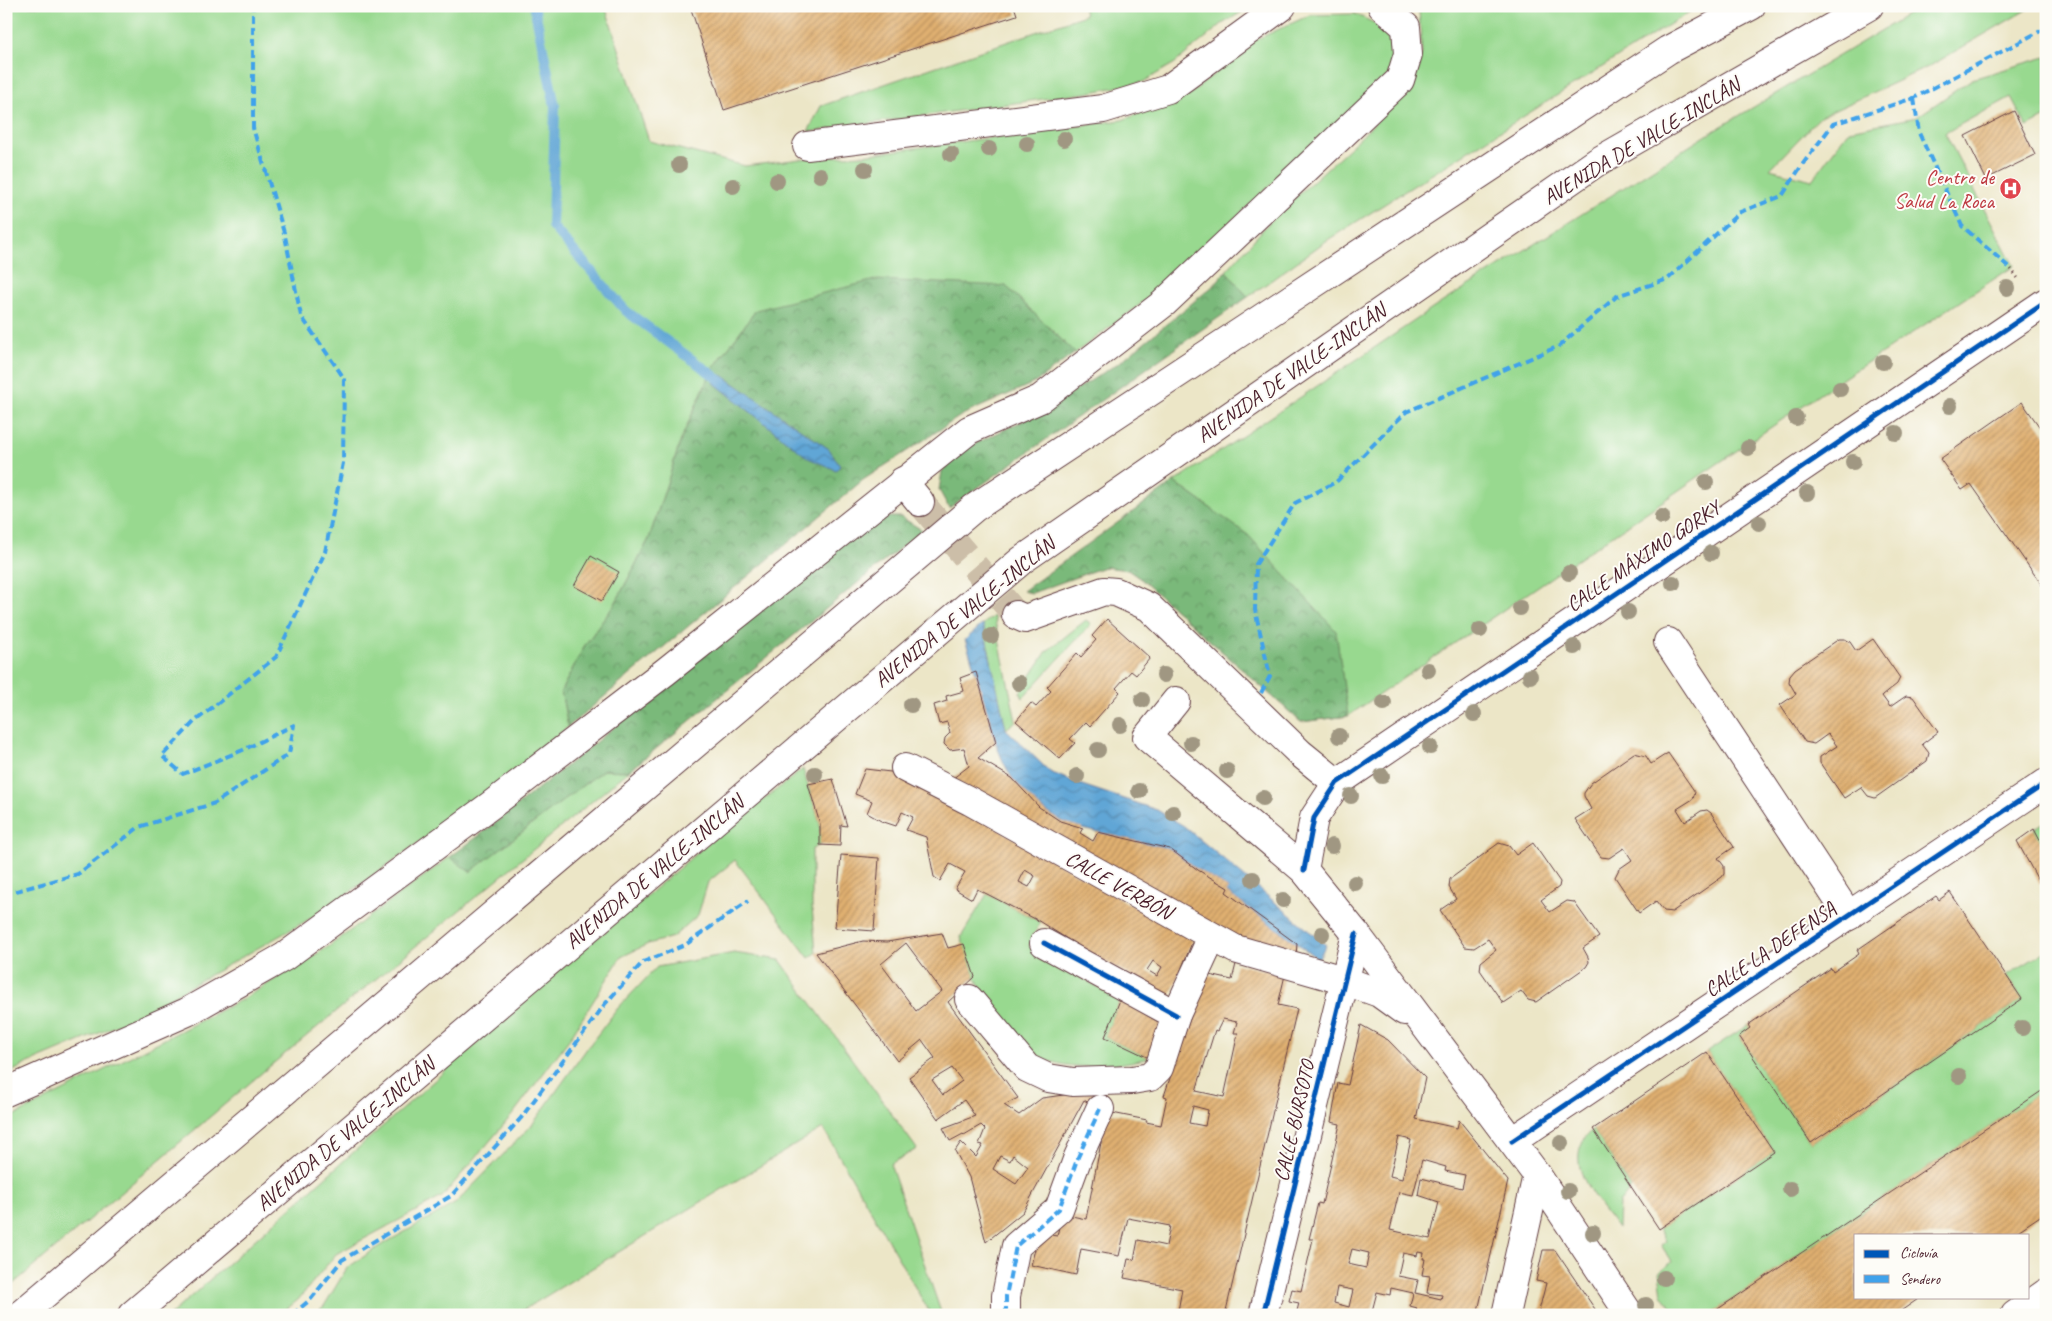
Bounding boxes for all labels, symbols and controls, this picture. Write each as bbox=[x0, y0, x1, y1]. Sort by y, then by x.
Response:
street label: AVENIDA DE VALLE-INCLÁN bbox=[1538, 70, 1747, 210]
place label: Centro de Salud La Roca bbox=[1894, 164, 1996, 214]
hospital icon: Centro de Salud La Roca bbox=[1998, 177, 2022, 201]
street label: AVENIDA DE VALLE-INCLÁN bbox=[1191, 296, 1393, 448]
street label: CALLE MÁXIMO GORKY bbox=[1561, 493, 1728, 617]
street label: AVENIDA DE VALLE-INCLÁN bbox=[868, 529, 1062, 693]
street label: AVENIDA DE VALLE-INCLÁN bbox=[559, 788, 751, 954]
street label: CALLE VERBÓN bbox=[1061, 845, 1180, 927]
street label: CALLE LA DEFENSA bbox=[1699, 895, 1841, 1002]
street label: AVENIDA DE VALLE-INCLÁN bbox=[250, 1050, 442, 1216]
street label: CALLE BURSOTO bbox=[1268, 1056, 1321, 1184]
legend bbox=[1854, 1234, 2030, 1298]
text: Ciclovía bbox=[1900, 1244, 1939, 1263]
text: Sendero bbox=[1900, 1270, 1941, 1289]

